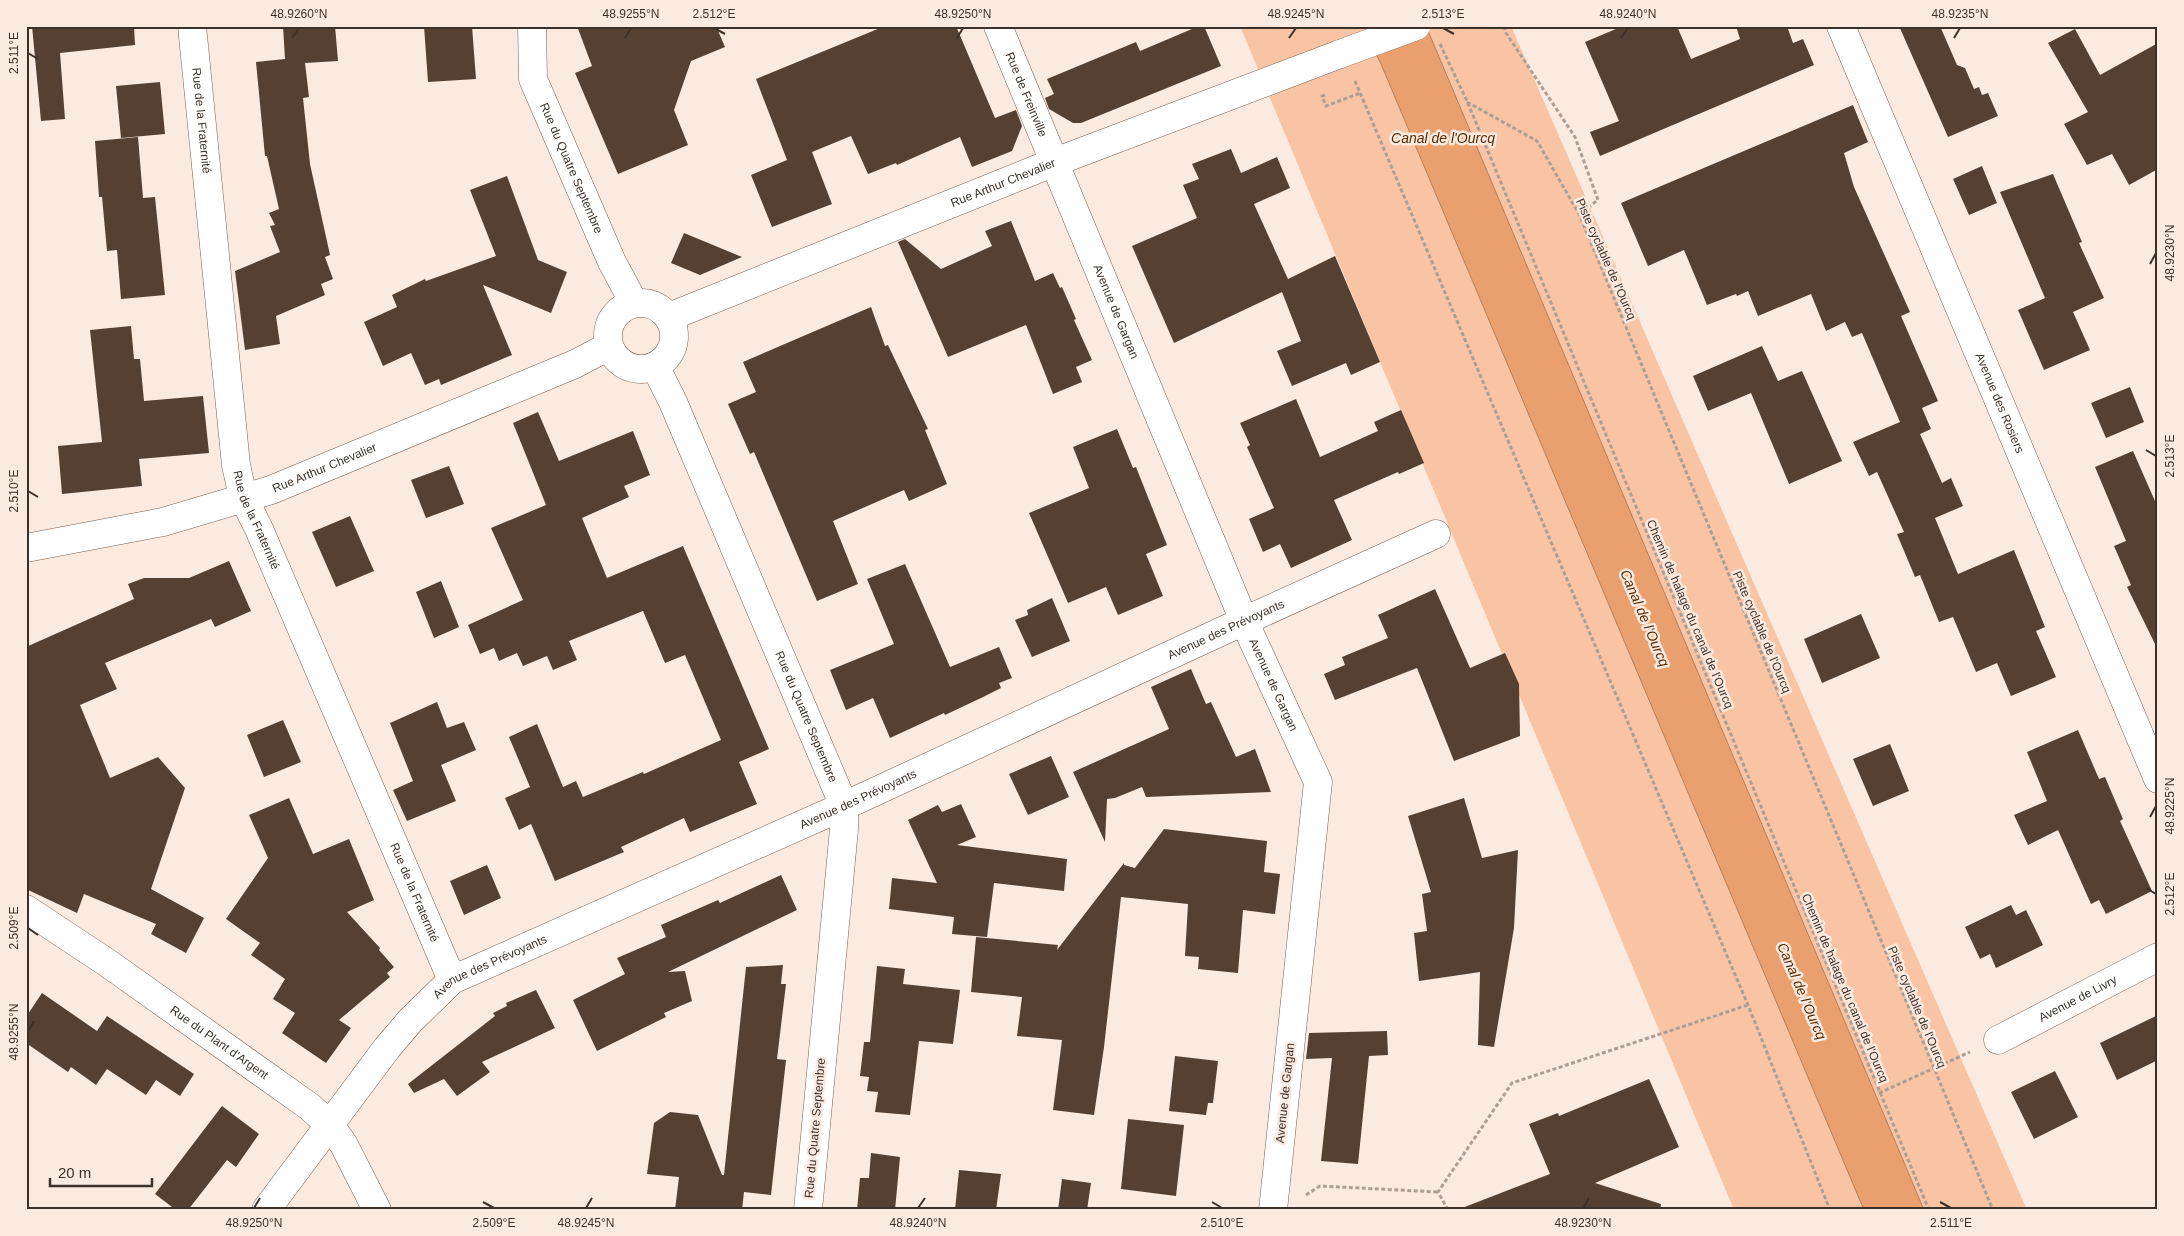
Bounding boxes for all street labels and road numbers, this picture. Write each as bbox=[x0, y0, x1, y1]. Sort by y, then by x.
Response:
street label: Rue de Freinville bbox=[1003, 50, 1050, 139]
street label: Rue de la Fraternité bbox=[189, 67, 214, 174]
street label: Rue du Quatre Septembre bbox=[537, 101, 606, 236]
street label: Rue Arthur Chevalier bbox=[949, 156, 1057, 210]
street label: Piste cyclable de l'Ourcq bbox=[1573, 196, 1639, 322]
street label: Avenue de Gargan bbox=[1090, 262, 1142, 361]
street label: Avenue des Rosiers bbox=[1972, 351, 2027, 455]
street label: Rue Arthur Chevalier bbox=[270, 440, 379, 496]
street label: Rue de la Fraternité bbox=[230, 469, 283, 572]
street label: Chemin de halage du canal de l'Ourcq bbox=[1644, 517, 1736, 711]
street label: Piste cyclable de l'Ourcq bbox=[1730, 569, 1794, 695]
street label: Avenue des Prévoyants bbox=[1165, 597, 1286, 662]
street label: Avenue de Gargan bbox=[1246, 636, 1301, 733]
street label: Rue du Quatre Septembre bbox=[772, 649, 840, 785]
street label: Avenue des Prévoyants bbox=[798, 766, 919, 832]
street label: Rue de la Fraternité bbox=[387, 841, 442, 944]
street label: Chemin de halage du canal de l'Ourcq bbox=[1799, 891, 1891, 1085]
street label: Avenue des Prévoyants bbox=[430, 932, 549, 1002]
street label: Piste cyclable de l'Ourcq bbox=[1885, 944, 1949, 1070]
street label: Avenue de Livry bbox=[2037, 973, 2119, 1025]
street label: Rue du Plant d'Argent bbox=[168, 1003, 272, 1083]
street label: Avenue de Gargan bbox=[1273, 1042, 1297, 1144]
street label: Rue du Quatre Septembre bbox=[802, 1057, 828, 1199]

